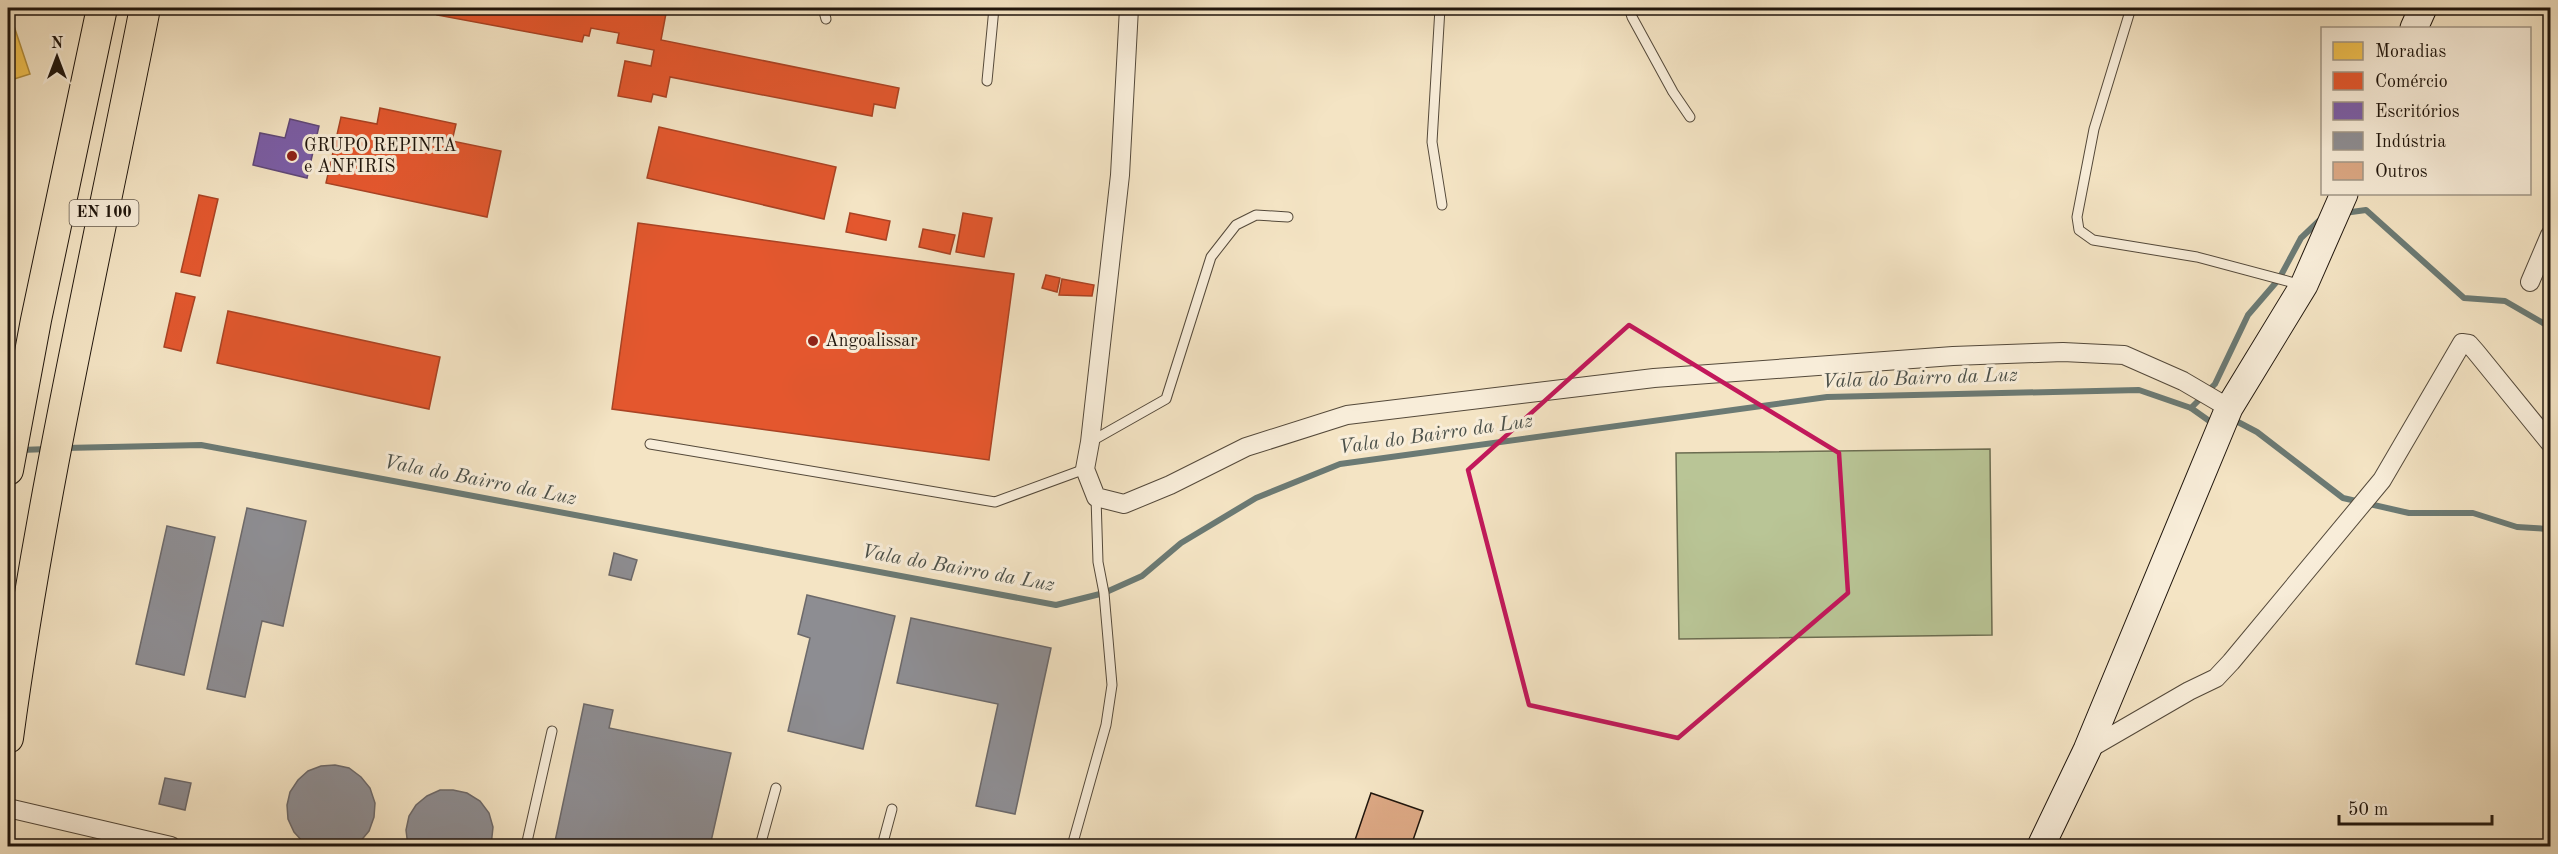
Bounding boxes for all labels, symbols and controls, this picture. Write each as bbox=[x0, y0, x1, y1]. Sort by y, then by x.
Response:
north arrow bbox=[27, 27, 87, 87]
legend bbox=[2321, 27, 2531, 195]
text: N bbox=[51, 36, 64, 52]
text: Moradias bbox=[2375, 43, 2446, 61]
text: Comércio bbox=[2375, 73, 2448, 91]
text: Escritórios bbox=[2375, 103, 2460, 121]
text: Indústria bbox=[2375, 133, 2446, 151]
place label: GRUPO REPINTA e ANFIRIS bbox=[304, 137, 457, 176]
marker: GRUPO REPINTA e ANFIRIS bbox=[285, 149, 299, 163]
text: Outros bbox=[2375, 163, 2428, 181]
road number: EN 100 bbox=[70, 200, 138, 226]
place label: Angoalissar bbox=[825, 332, 918, 350]
marker: Angoalissar bbox=[806, 334, 820, 348]
water label: Vala do Bairro da Luz bbox=[1822, 366, 2018, 392]
water label: Vala do Bairro da Luz bbox=[1338, 411, 1534, 459]
water label: Vala do Bairro da Luz bbox=[382, 453, 578, 510]
water label: Vala do Bairro da Luz bbox=[860, 542, 1056, 596]
scale bar bbox=[2339, 788, 2492, 826]
text: 50 m bbox=[2348, 801, 2388, 819]

